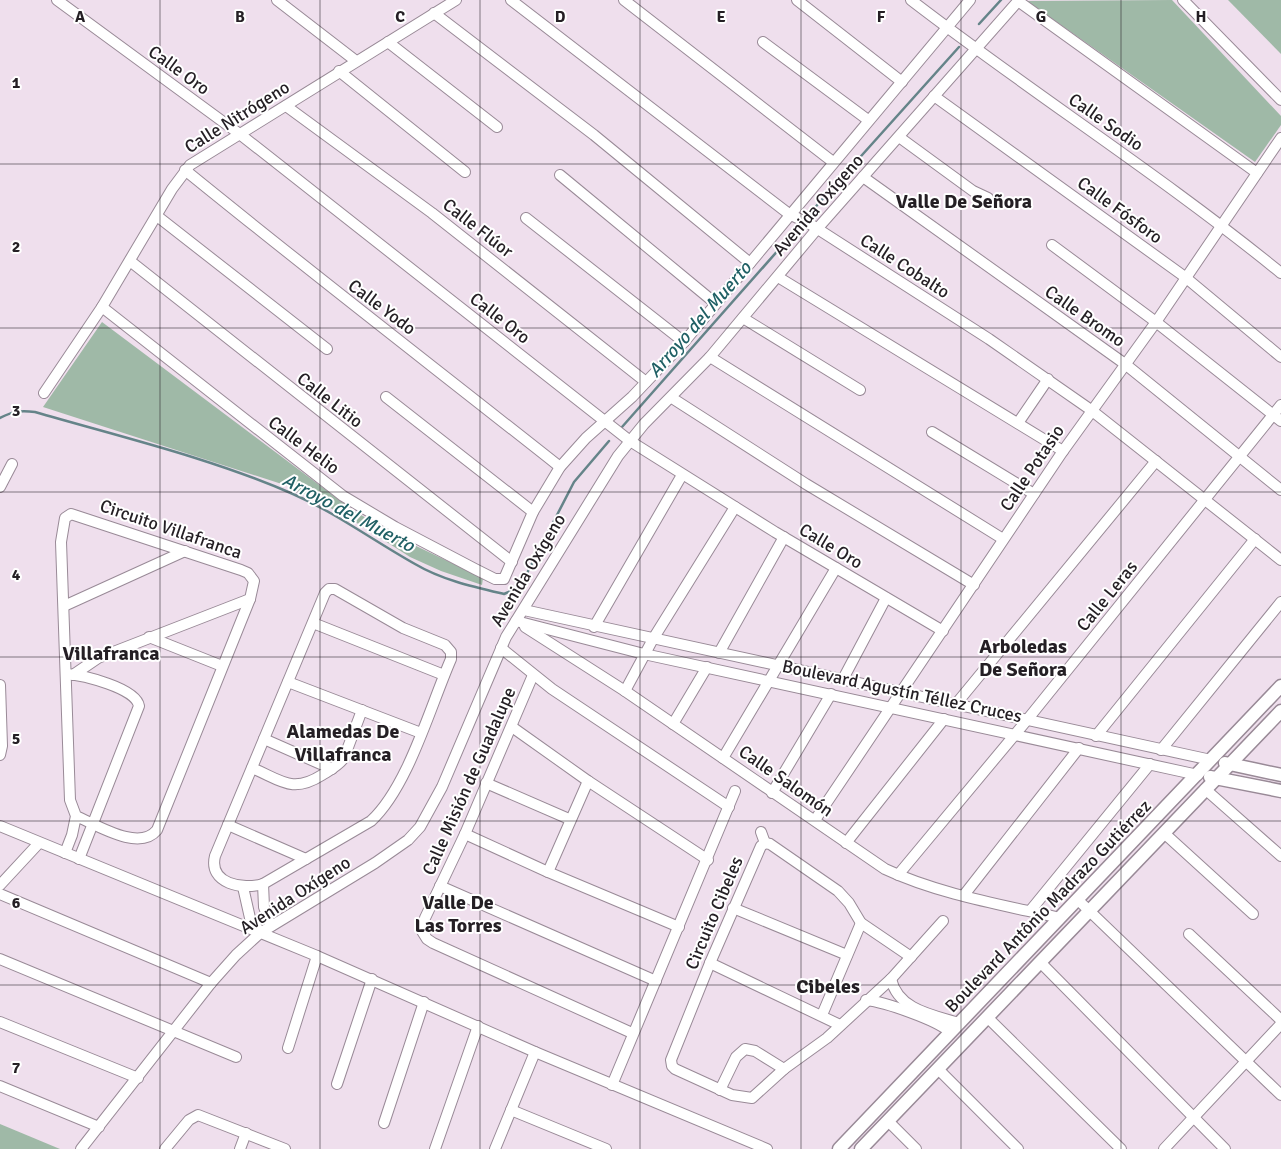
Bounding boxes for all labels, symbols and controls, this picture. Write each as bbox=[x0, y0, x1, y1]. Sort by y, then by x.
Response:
text: A bbox=[75, 7, 86, 27]
text: B bbox=[235, 7, 245, 27]
text: C bbox=[395, 7, 405, 27]
text: D bbox=[555, 7, 566, 27]
text: E bbox=[716, 7, 726, 27]
text: F bbox=[877, 7, 886, 27]
text: G bbox=[1036, 7, 1046, 27]
text: H bbox=[1196, 7, 1206, 27]
street label: Calle Oro bbox=[144, 40, 214, 100]
text: 1 bbox=[12, 73, 21, 93]
street label: Calle Nitrógeno bbox=[180, 76, 294, 158]
street label: Calle Sodio bbox=[1064, 88, 1148, 156]
street label: Avenida Oxígeno bbox=[768, 150, 868, 260]
street label: Calle Fósforo bbox=[1073, 172, 1167, 248]
district label: Valle De Señora bbox=[896, 189, 1032, 214]
street label: Calle Flúor bbox=[438, 194, 518, 263]
street label: Calle Cobalto bbox=[856, 229, 954, 303]
text: 2 bbox=[12, 237, 20, 257]
water label: Arroyo del Muerto bbox=[643, 256, 757, 383]
street label: Calle Yodo bbox=[344, 274, 420, 340]
street label: Calle Bromo bbox=[1041, 280, 1129, 352]
street label: Calle Oro bbox=[465, 288, 535, 348]
street label: Calle Litio bbox=[293, 367, 367, 433]
text: 3 bbox=[12, 401, 20, 421]
street label: Calle Helio bbox=[264, 411, 344, 479]
street label: Calle Potasio bbox=[995, 421, 1069, 515]
water label: Arroyo del Muerto bbox=[279, 468, 420, 558]
street label: Circuito Villafranca bbox=[97, 494, 245, 564]
street label: Avenida Oxígeno bbox=[486, 510, 570, 630]
street label: Calle Oro bbox=[795, 518, 867, 574]
street label: Calle Leras bbox=[1072, 556, 1142, 636]
text: 4 bbox=[12, 565, 21, 585]
district label: Arboledas De Señora bbox=[979, 634, 1067, 682]
district label: Villafranca bbox=[62, 641, 160, 666]
street label: Boulevard Agustín Téllez Cruces bbox=[780, 655, 1024, 727]
street label: Calle Misión de Guadalupe bbox=[418, 684, 520, 878]
district label: Alamedas De Villafranca bbox=[287, 719, 399, 767]
text: 5 bbox=[12, 729, 20, 749]
street label: Calle Salomón bbox=[735, 740, 837, 822]
street label: Boulevard Antônio Madrazo Gutiérrez bbox=[940, 795, 1156, 1017]
street label: Avenida Oxígeno bbox=[236, 851, 354, 939]
street label: Circuito Cibeles bbox=[680, 853, 748, 973]
district label: Valle De Las Torres bbox=[414, 890, 502, 938]
text: 6 bbox=[12, 893, 21, 913]
district label: Cibeles bbox=[796, 974, 860, 999]
text: 7 bbox=[12, 1058, 21, 1078]

